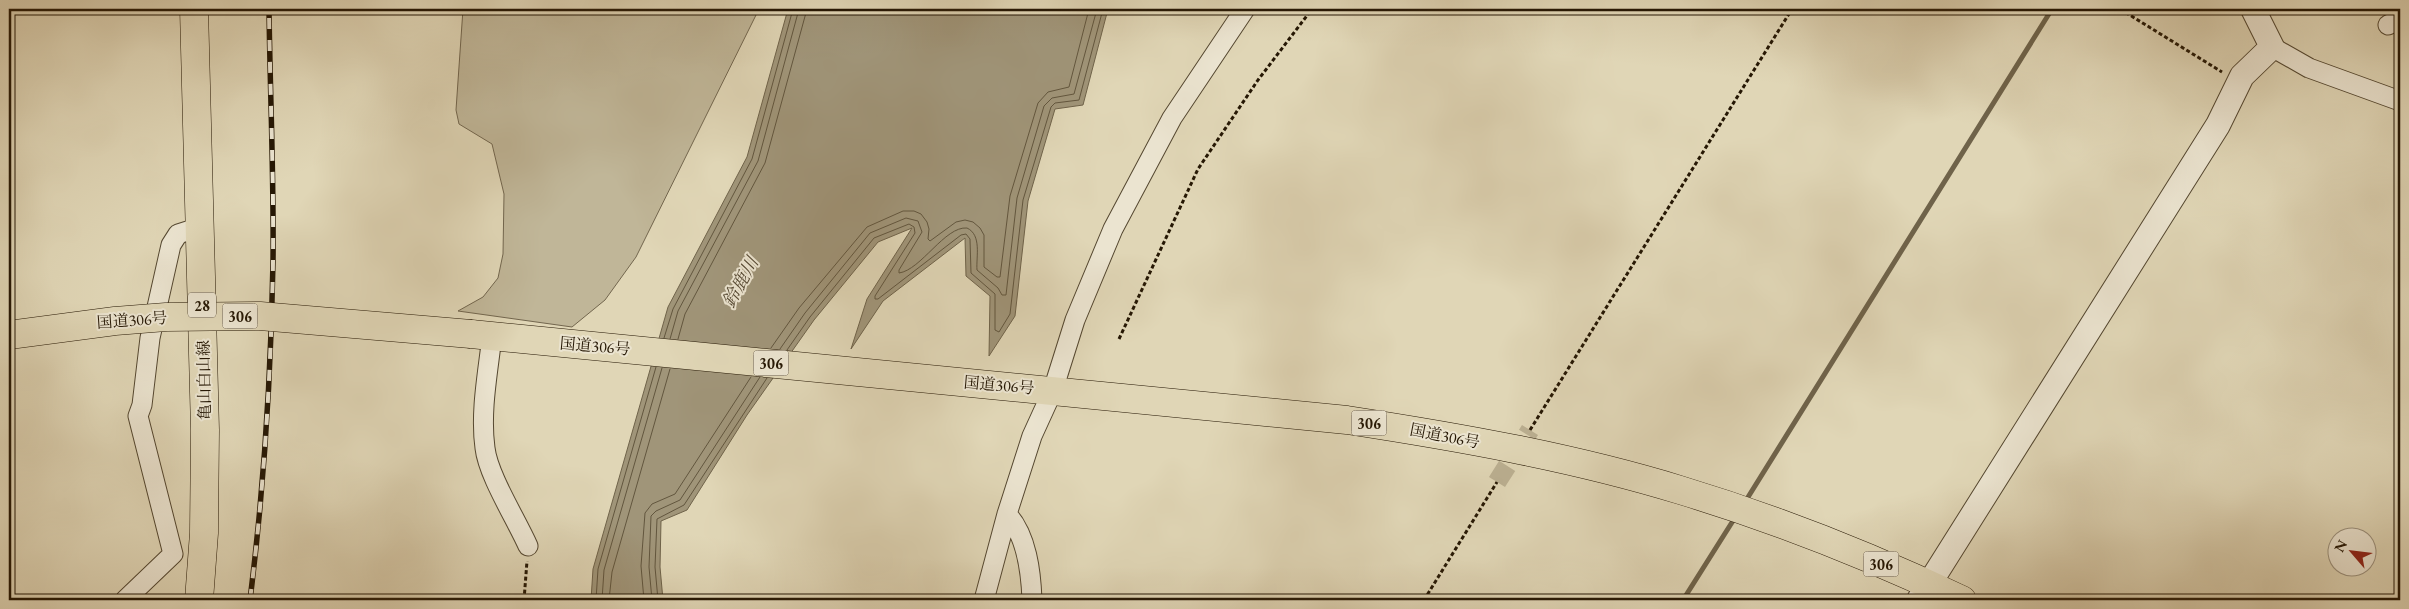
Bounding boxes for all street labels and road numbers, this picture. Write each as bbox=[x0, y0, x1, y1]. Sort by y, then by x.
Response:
road number: 28 bbox=[188, 292, 216, 318]
road number: 306 bbox=[222, 304, 258, 328]
street label: 国道306号 bbox=[96, 307, 168, 333]
street label: 国道306号 bbox=[559, 332, 631, 360]
street label: 亀山白山線 bbox=[193, 340, 215, 420]
road number: 306 bbox=[754, 350, 788, 376]
street label: 国道306号 bbox=[963, 371, 1035, 399]
road number: 306 bbox=[1352, 410, 1386, 436]
street label: 国道306号 bbox=[1408, 419, 1482, 453]
road number: 306 bbox=[1864, 552, 1898, 576]

